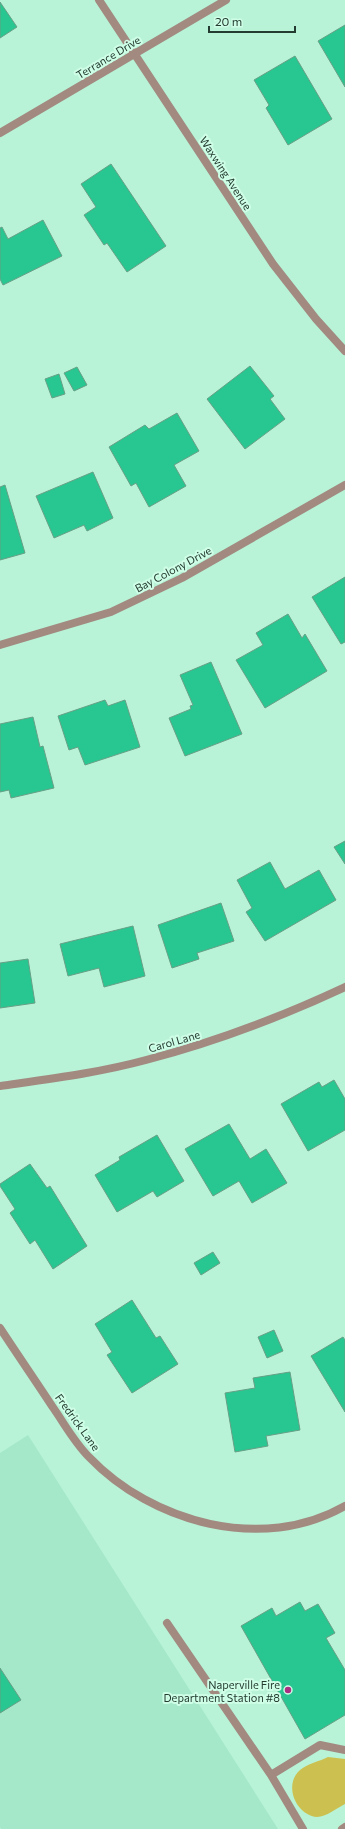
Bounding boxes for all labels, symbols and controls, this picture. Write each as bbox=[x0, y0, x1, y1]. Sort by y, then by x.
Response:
scale bar bbox=[209, 8, 295, 34]
text: 20 m bbox=[215, 14, 242, 28]
street label: Terrance Drive bbox=[74, 33, 143, 81]
street label: Waxwing Avenue bbox=[197, 134, 255, 212]
street label: Bay Colony Drive bbox=[133, 543, 214, 595]
street label: Carol Lane bbox=[147, 1027, 202, 1055]
street label: Fredrick Lane bbox=[53, 1391, 103, 1453]
place label: Naperville Fire Department Station #8 bbox=[163, 1678, 280, 1704]
marker: Naperville Fire Department Station #8 bbox=[283, 1685, 293, 1695]

